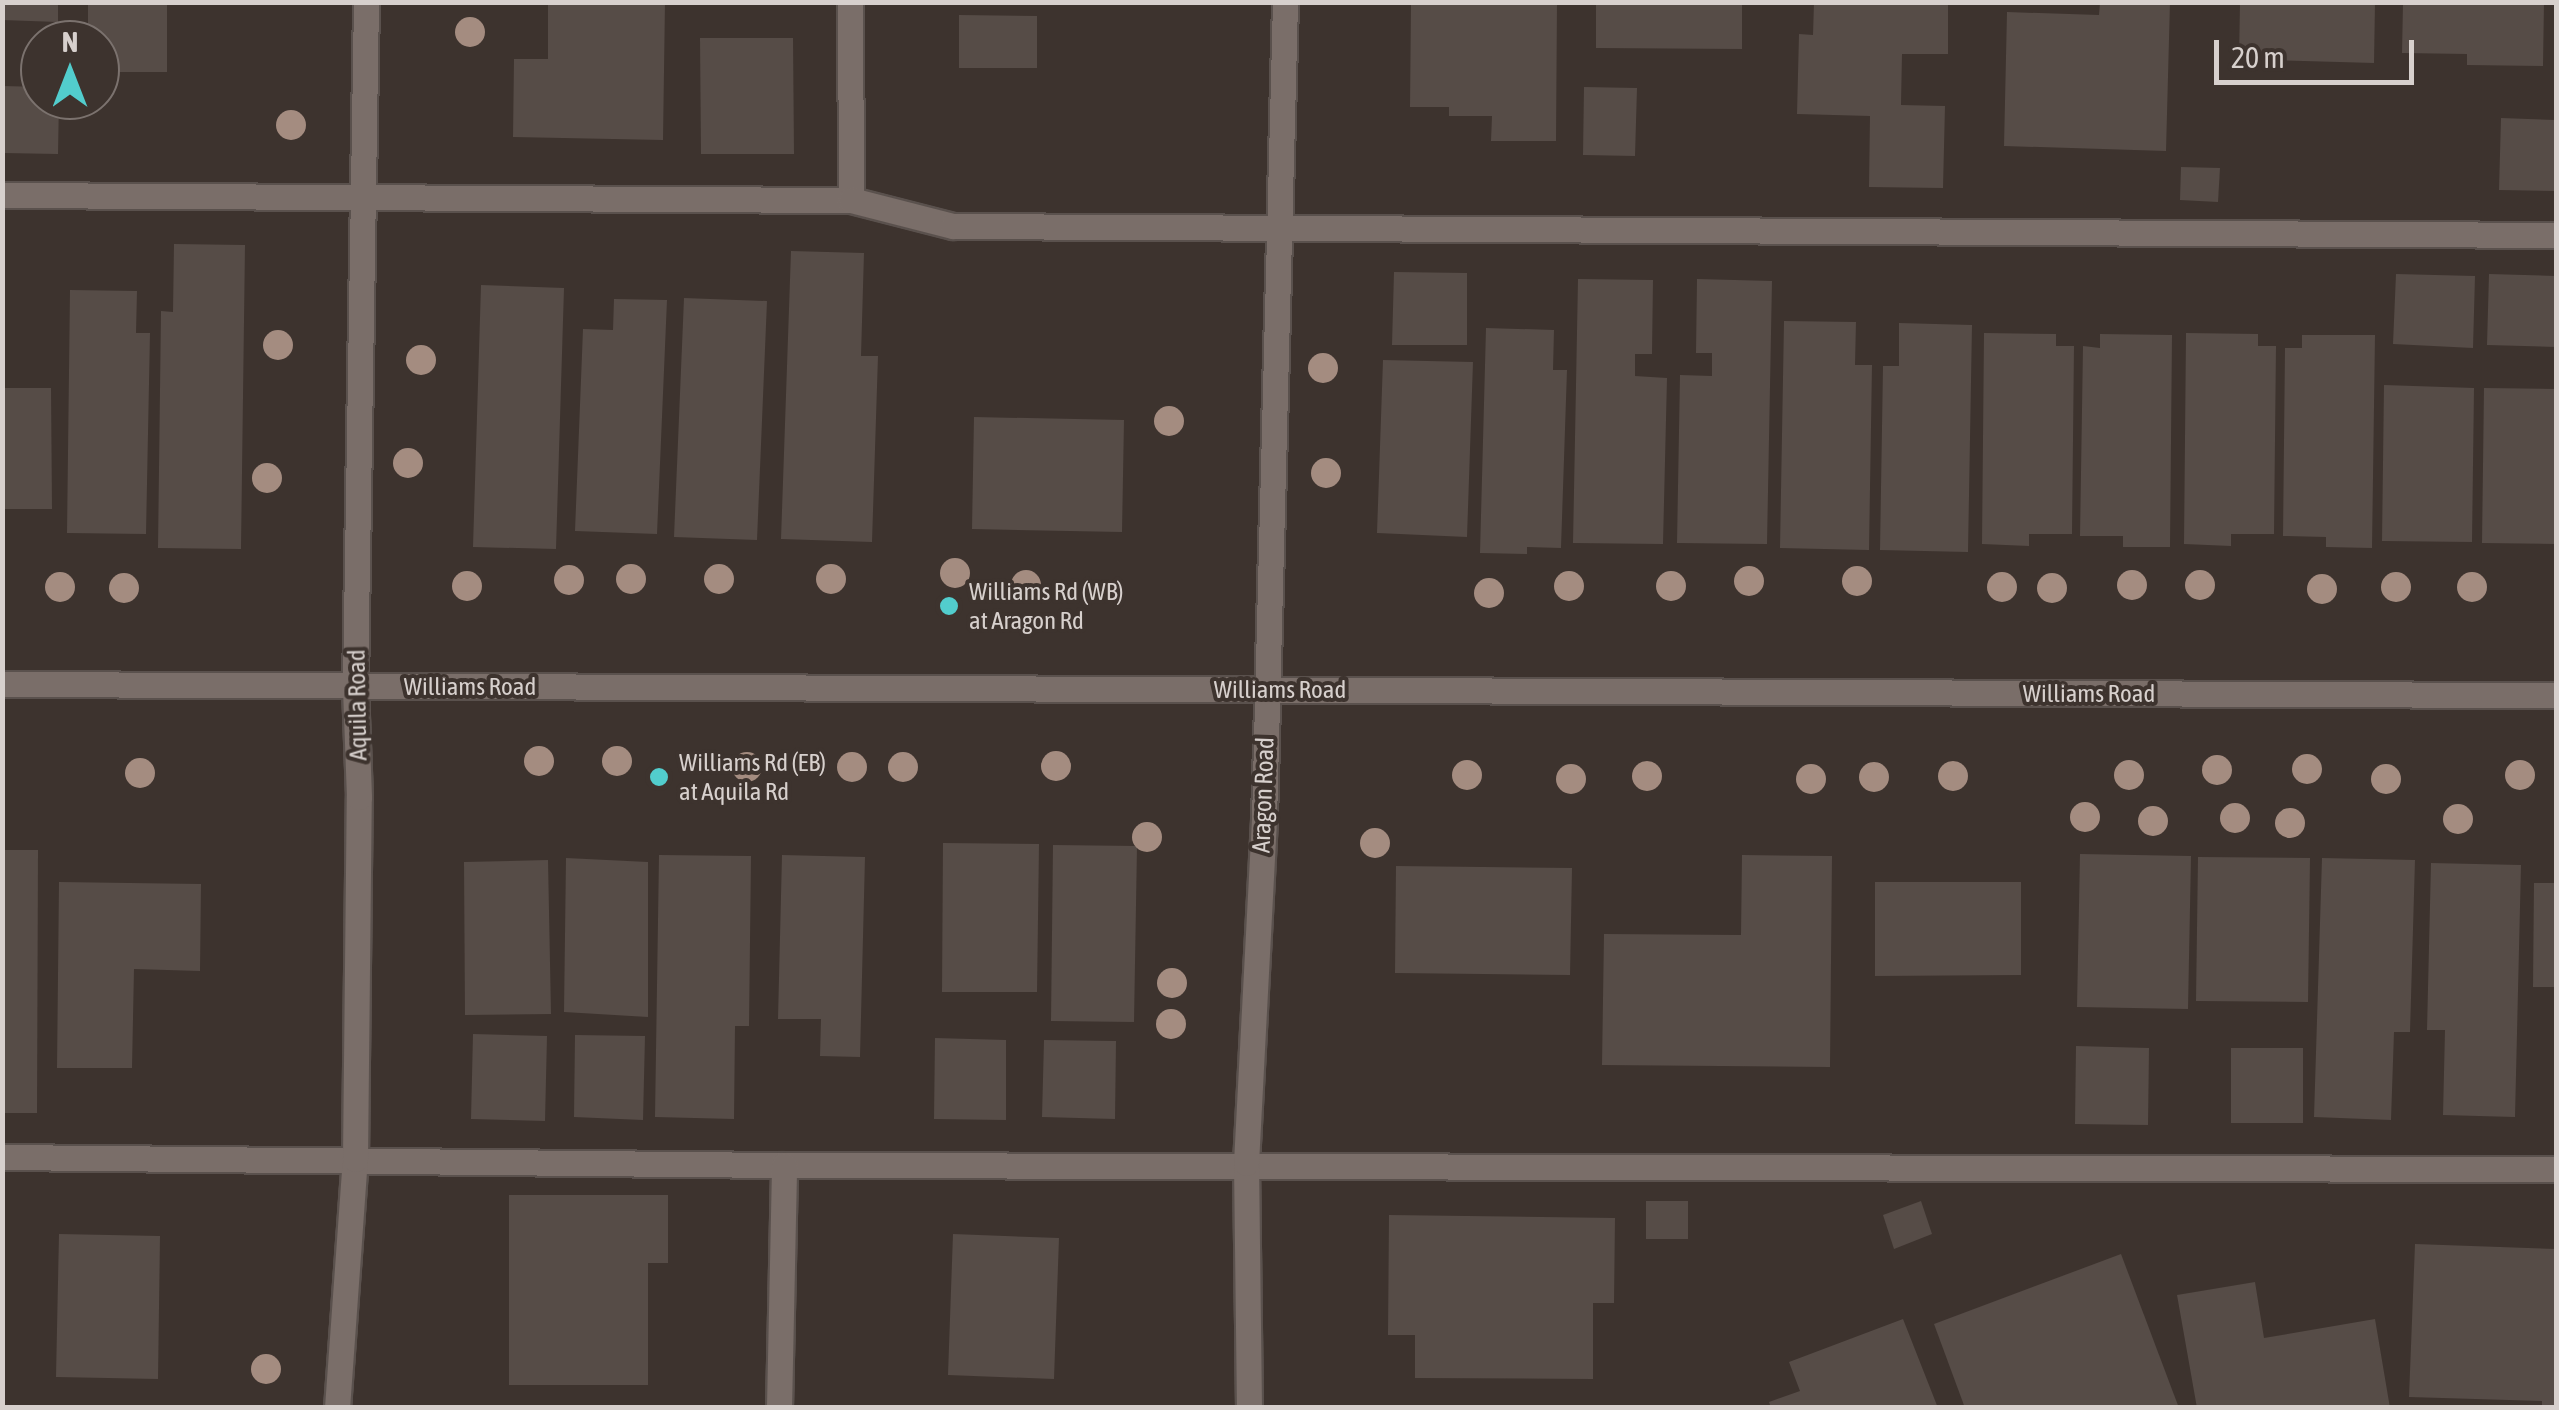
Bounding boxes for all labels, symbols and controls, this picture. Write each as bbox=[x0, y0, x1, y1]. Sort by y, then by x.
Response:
north arrow bbox=[20, 20, 120, 120]
scale bar bbox=[2219, 20, 2419, 82]
text: N bbox=[62, 26, 78, 58]
text: 20 m bbox=[2231, 40, 2285, 74]
place label: Williams Rd (WB) at Aragon Rd bbox=[969, 577, 1123, 636]
marker: Williams Rd (WB) at Aragon Rd bbox=[938, 595, 960, 617]
street label: Aquila Road bbox=[341, 649, 373, 761]
street label: Williams Road bbox=[404, 671, 536, 701]
street label: Williams Road bbox=[1214, 674, 1346, 704]
street label: Williams Road bbox=[2023, 678, 2155, 708]
street label: Aragon Road bbox=[1246, 736, 1280, 854]
place label: Williams Rd (EB) at Aquila Rd bbox=[679, 748, 826, 807]
marker: Williams Rd (EB) at Aquila Rd bbox=[648, 766, 670, 788]

